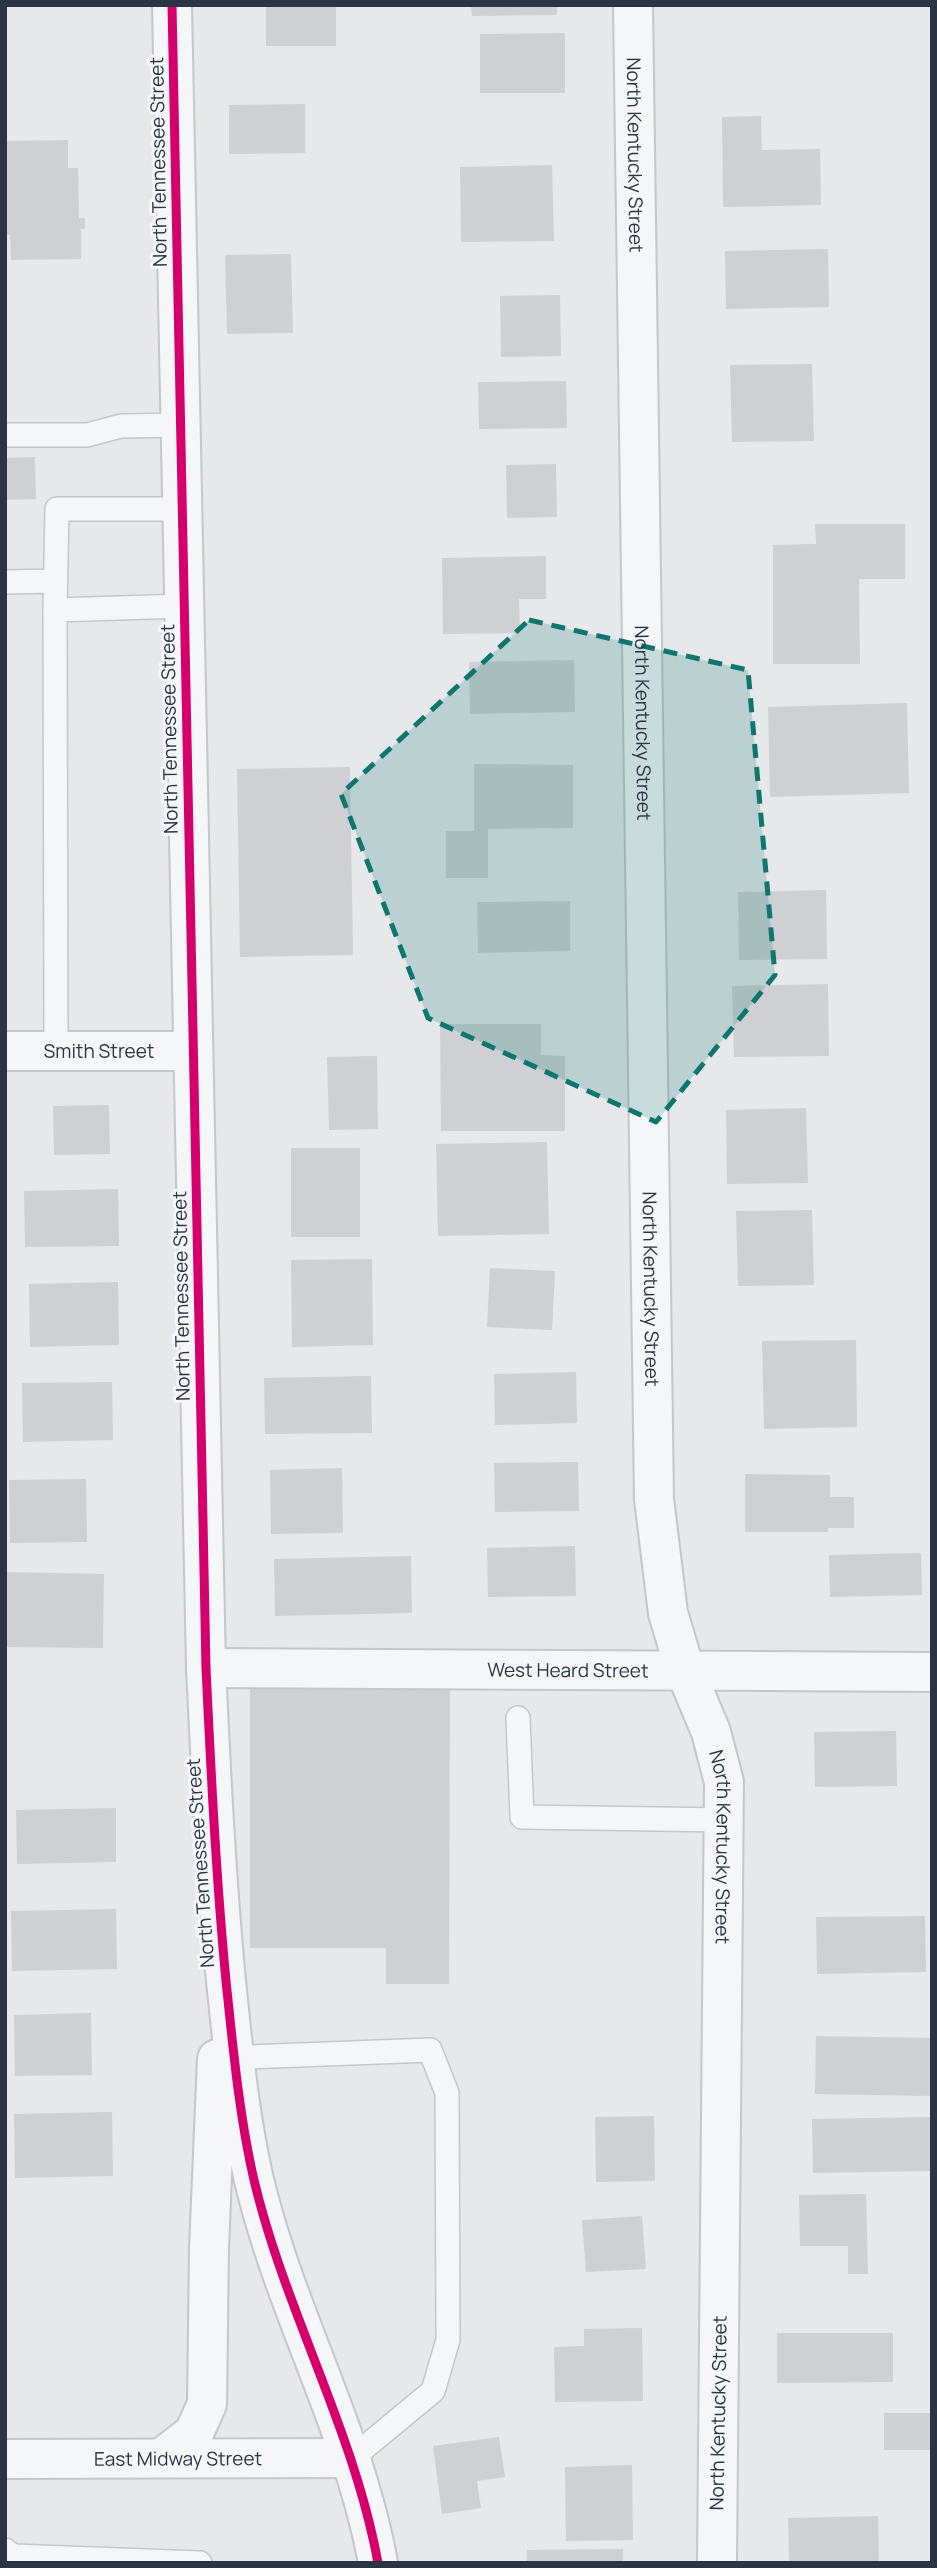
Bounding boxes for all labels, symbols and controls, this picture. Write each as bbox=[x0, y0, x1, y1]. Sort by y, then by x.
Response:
street label: North Tennessee Street bbox=[143, 57, 173, 267]
street label: North Kentucky Street bbox=[621, 57, 649, 253]
street label: North Tennessee Street bbox=[154, 624, 184, 834]
street label: North Kentucky Street bbox=[629, 625, 657, 821]
street label: Smith Street bbox=[44, 1038, 154, 1064]
street label: North Tennessee Street bbox=[166, 1191, 196, 1401]
street label: North Kentucky Street bbox=[637, 1191, 665, 1387]
street label: West Heard Street bbox=[487, 1657, 649, 1683]
street label: North Kentucky Street bbox=[703, 1747, 737, 1944]
street label: North Tennessee Street bbox=[180, 1757, 220, 1969]
street label: North Kentucky Street bbox=[703, 2315, 733, 2511]
street label: East Midway Street bbox=[94, 2445, 262, 2472]

